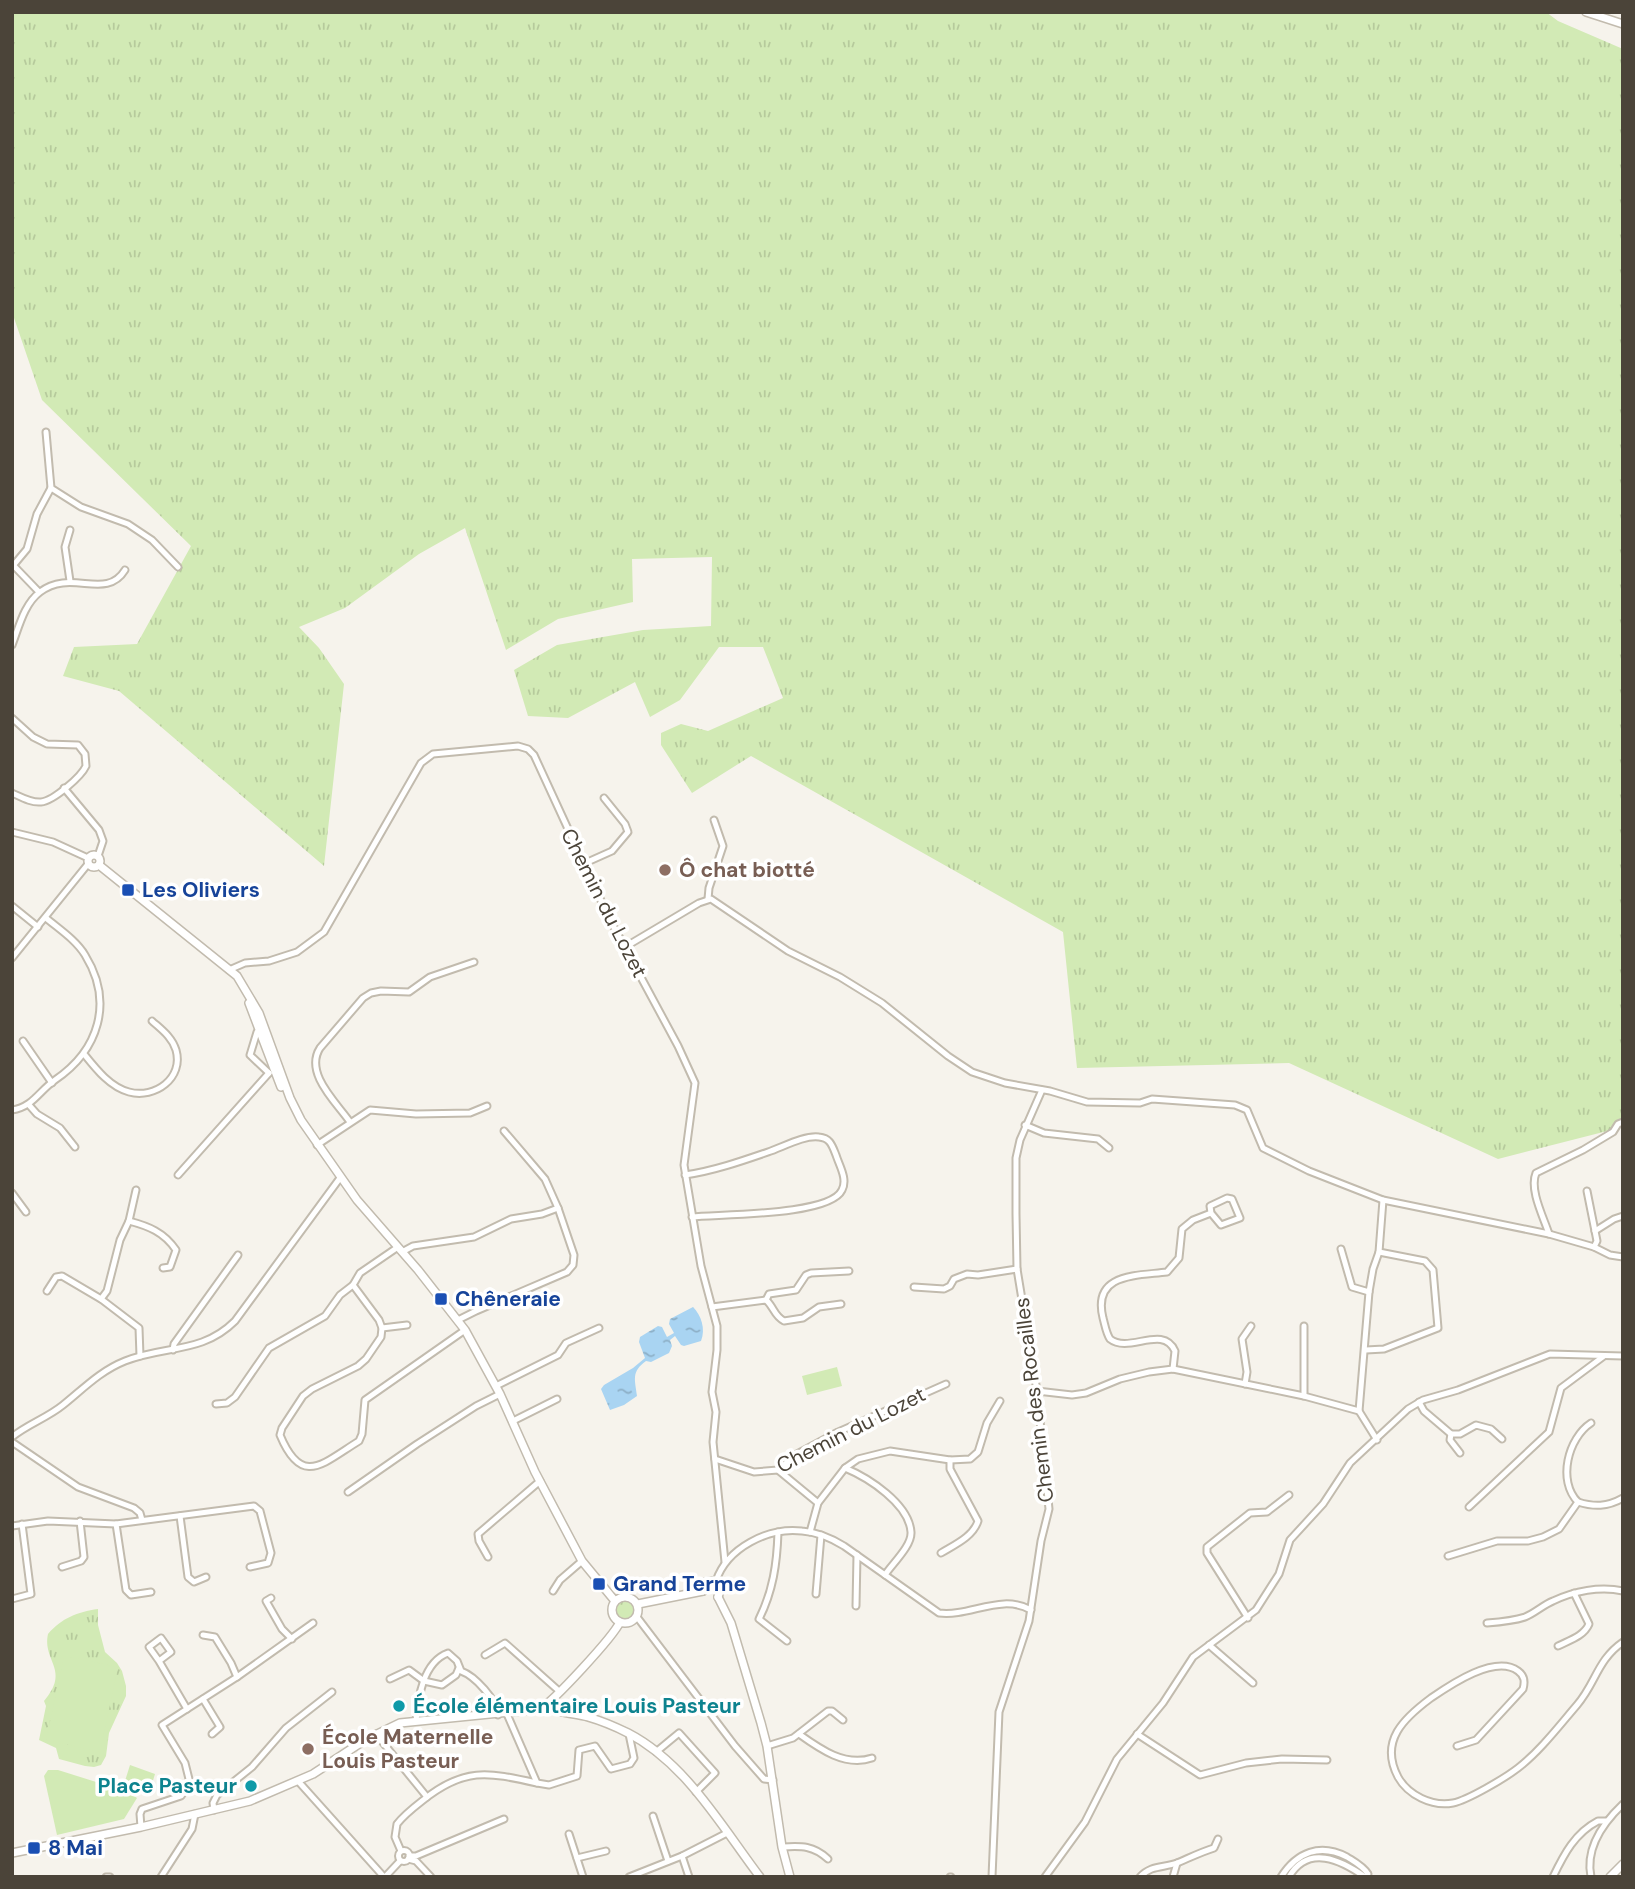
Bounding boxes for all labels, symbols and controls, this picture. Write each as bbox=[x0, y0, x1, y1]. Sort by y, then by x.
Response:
street label: Chemin du Lozet bbox=[554, 824, 654, 982]
place label: Ô chat biotté bbox=[679, 856, 815, 884]
marker: Ô chat biotté bbox=[657, 862, 673, 878]
place label: Les Oliviers bbox=[142, 876, 260, 904]
marker: Les Oliviers bbox=[120, 882, 136, 898]
place label: Chêneraie bbox=[455, 1285, 561, 1313]
marker: Chêneraie bbox=[433, 1291, 449, 1307]
street label: Chemin des Rocailles bbox=[1008, 1296, 1060, 1504]
street label: Chemin du Lozet bbox=[772, 1380, 930, 1480]
place label: Grand Terme bbox=[613, 1570, 746, 1598]
marker: Grand Terme bbox=[591, 1576, 607, 1592]
place label: École élémentaire Louis Pasteur bbox=[413, 1692, 741, 1720]
marker: École élémentaire Louis Pasteur bbox=[391, 1698, 407, 1714]
place label: École Maternelle Louis Pasteur bbox=[322, 1723, 493, 1775]
marker: École Maternelle Louis Pasteur bbox=[300, 1741, 316, 1757]
place label: Place Pasteur bbox=[98, 1772, 237, 1800]
marker: Place Pasteur bbox=[243, 1778, 259, 1794]
place label: 8 Mai bbox=[48, 1834, 103, 1862]
marker: 8 Mai bbox=[26, 1840, 42, 1856]

